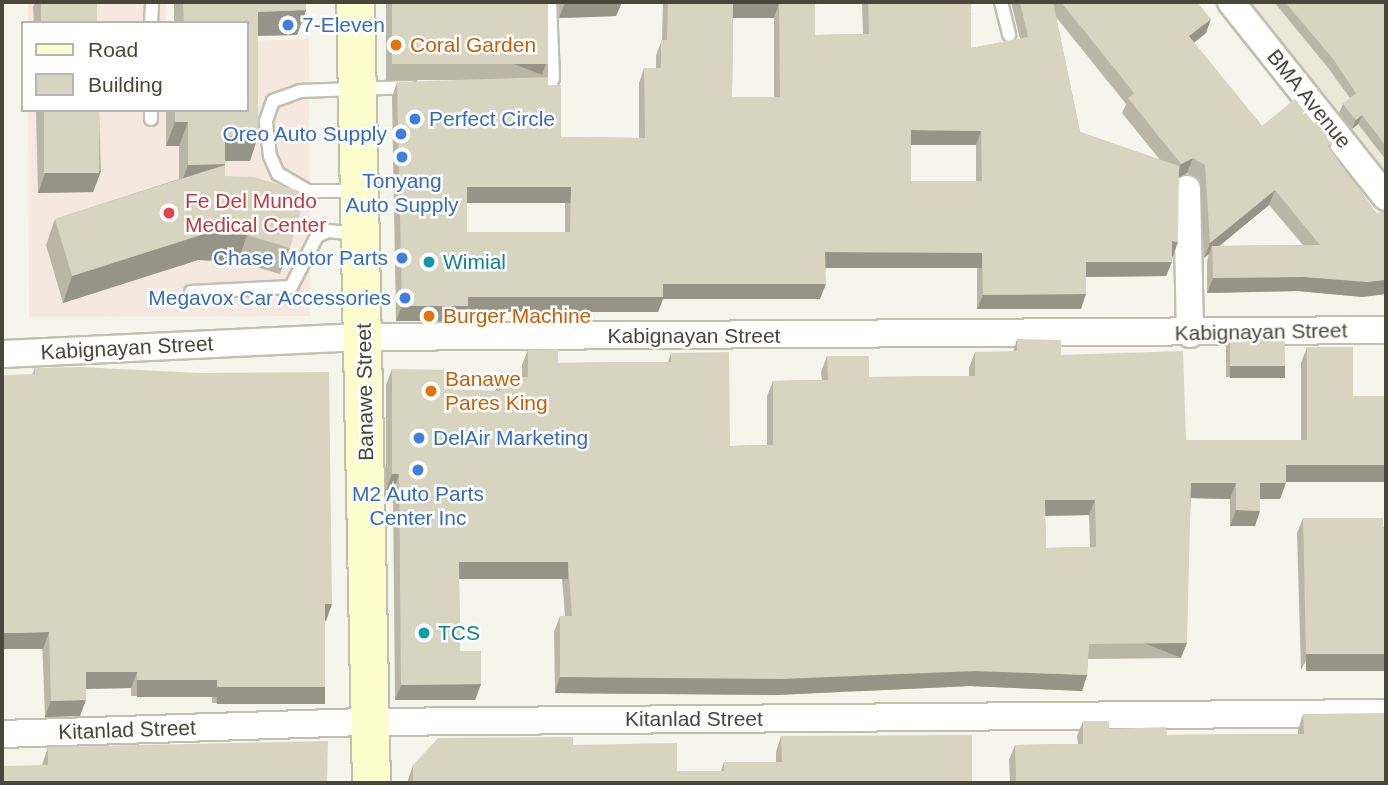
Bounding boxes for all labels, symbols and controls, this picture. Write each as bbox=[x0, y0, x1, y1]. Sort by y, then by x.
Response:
place label: 7-Eleven bbox=[302, 12, 385, 38]
marker: 7-Eleven bbox=[280, 17, 296, 33]
legend bbox=[21, 21, 248, 112]
place label: Coral Garden bbox=[410, 32, 536, 58]
marker: Coral Garden bbox=[388, 37, 404, 53]
text: Road bbox=[88, 38, 138, 61]
street label: BMA Avenue bbox=[1261, 44, 1357, 154]
text: Building bbox=[88, 73, 163, 96]
place label: Perfect Circle bbox=[429, 106, 555, 132]
marker: Perfect Circle bbox=[407, 111, 423, 127]
place label: Oreo Auto Supply bbox=[221, 121, 387, 147]
marker: Oreo Auto Supply bbox=[393, 126, 409, 142]
marker: Tonyang Auto Supply bbox=[394, 149, 410, 165]
place label: Tonyang Auto Supply bbox=[345, 168, 459, 218]
place label: Fe Del Mundo Medical Center bbox=[185, 188, 326, 238]
marker: Fe Del Mundo Medical Center bbox=[159, 203, 179, 223]
place label: Chase Motor Parts bbox=[213, 245, 388, 271]
place label: Wimial bbox=[443, 249, 506, 275]
marker: Chase Motor Parts bbox=[394, 250, 410, 266]
marker: Wimial bbox=[421, 254, 437, 270]
place label: Megavox Car Accessories bbox=[147, 285, 391, 311]
marker: Megavox Car Accessories bbox=[397, 290, 413, 306]
place label: Burger Machine bbox=[443, 303, 591, 329]
marker: Burger Machine bbox=[421, 308, 437, 324]
street label: Kabignayan Street bbox=[1174, 318, 1348, 346]
street label: Banawe Street bbox=[351, 323, 379, 461]
street label: Kabignayan Street bbox=[608, 323, 780, 349]
street label: Kabignayan Street bbox=[40, 331, 214, 365]
place label: Banawe Pares King bbox=[445, 366, 548, 416]
marker: Banawe Pares King bbox=[423, 383, 439, 399]
place label: DelAir Marketing bbox=[433, 425, 588, 451]
marker: DelAir Marketing bbox=[411, 430, 427, 446]
marker: M2 Auto Parts Center Inc bbox=[410, 462, 426, 478]
place label: M2 Auto Parts Center Inc bbox=[351, 481, 485, 531]
place label: TCS bbox=[438, 620, 480, 646]
marker: TCS bbox=[416, 625, 432, 641]
street label: Kitanlad Street bbox=[625, 706, 763, 732]
street label: Kitanlad Street bbox=[58, 715, 196, 745]

